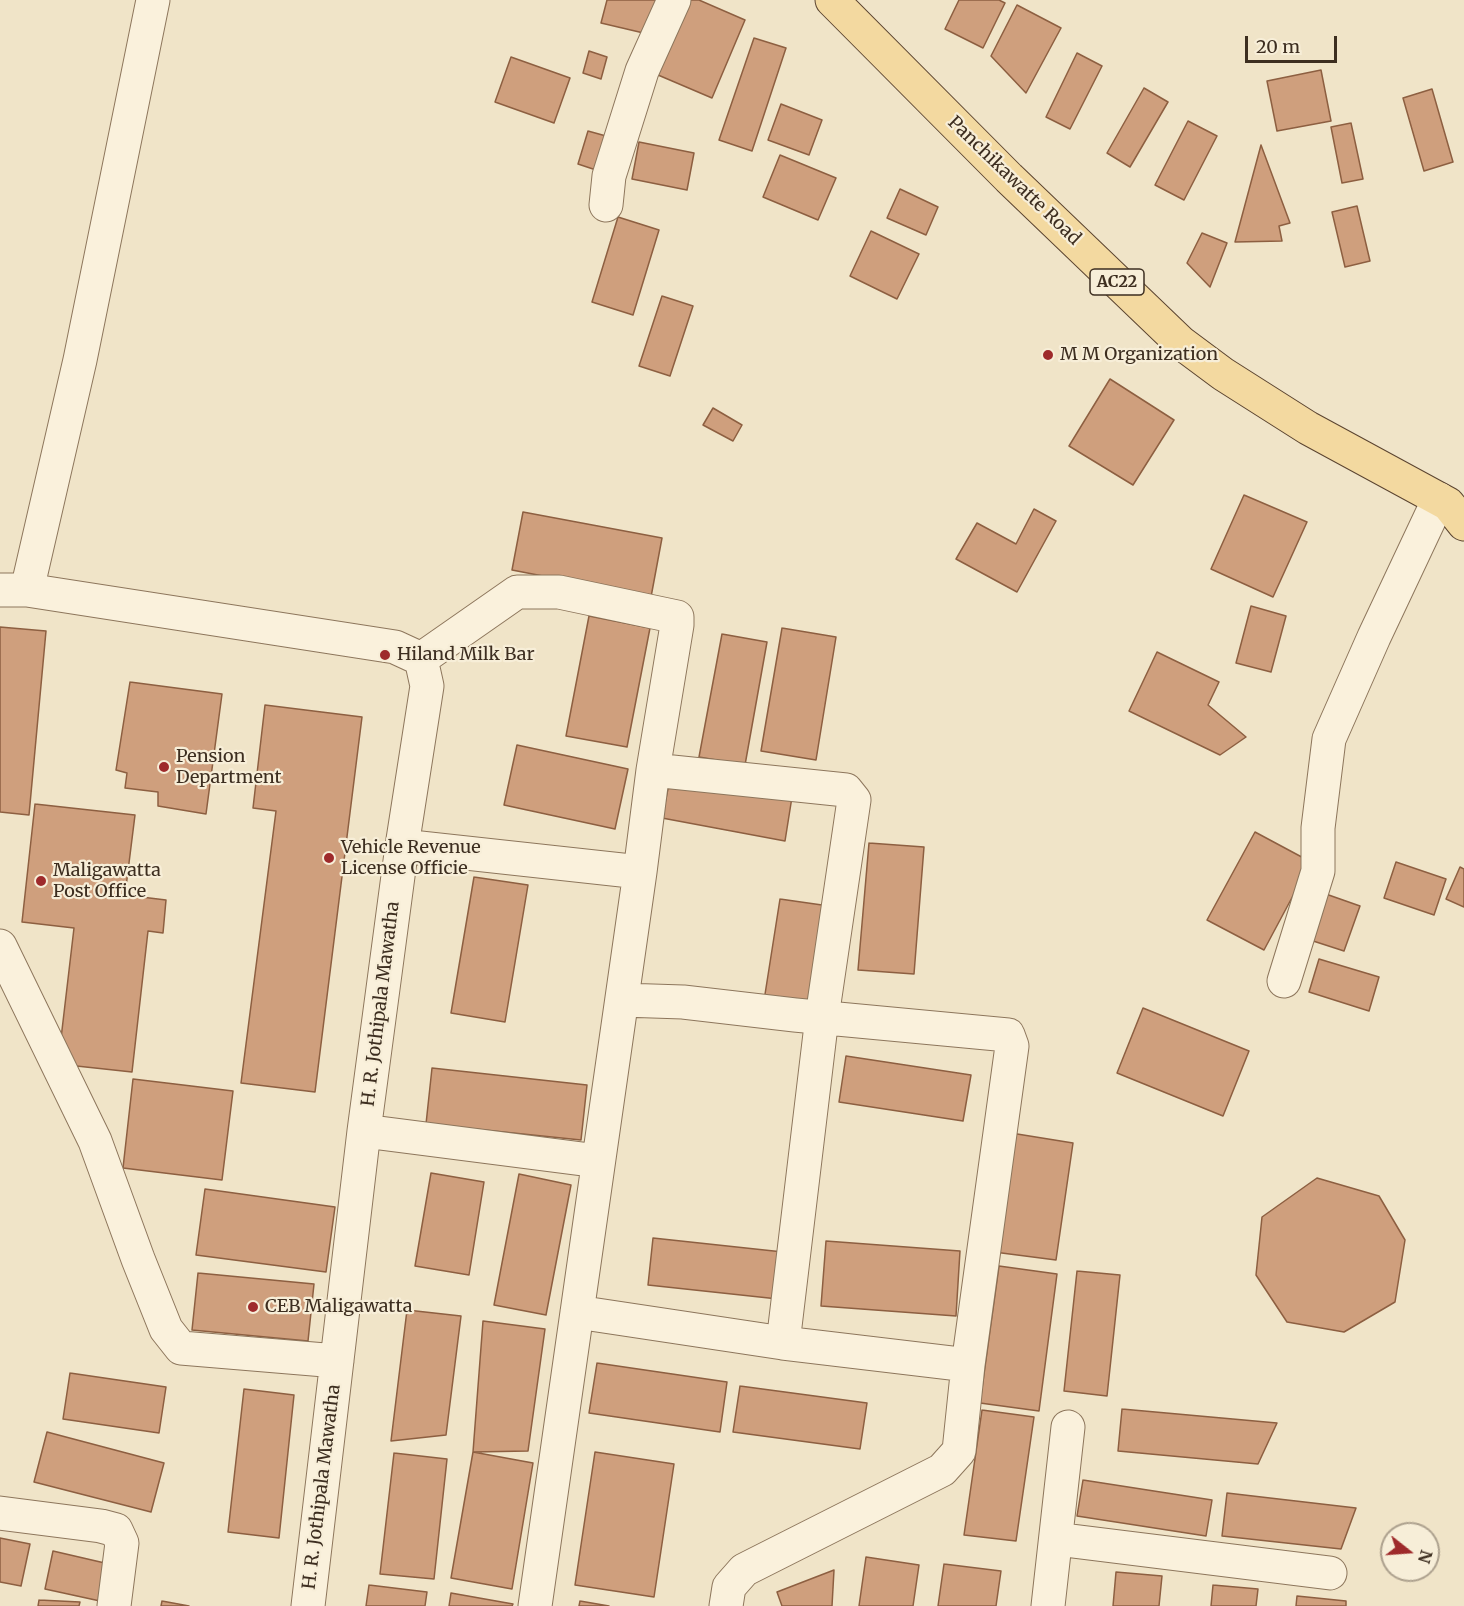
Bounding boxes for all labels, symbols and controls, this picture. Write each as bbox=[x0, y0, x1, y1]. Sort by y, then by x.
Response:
scale bar bbox=[1248, 24, 1340, 62]
text: 20 m bbox=[1256, 35, 1300, 58]
street label: Panchikawatte Road bbox=[943, 112, 1085, 250]
road number: AC22 bbox=[1090, 269, 1144, 295]
place label: M M Organization bbox=[1060, 344, 1218, 366]
marker: M M Organization bbox=[1041, 348, 1055, 362]
place label: Hiland Milk Bar bbox=[397, 644, 535, 666]
marker: Hiland Milk Bar bbox=[378, 648, 392, 662]
place label: Pension Department bbox=[176, 746, 281, 789]
marker: Pension Department bbox=[157, 760, 171, 774]
place label: Vehicle Revenue License Officie bbox=[341, 837, 481, 880]
marker: Vehicle Revenue License Officie bbox=[322, 851, 336, 865]
place label: Maligawatta Post Office bbox=[53, 860, 161, 902]
marker: Maligawatta Post Office bbox=[34, 874, 48, 888]
street label: H. R. Jothipala Mawatha bbox=[358, 900, 404, 1108]
place label: CEB Maligawatta bbox=[265, 1296, 412, 1318]
marker: CEB Maligawatta bbox=[246, 1300, 260, 1314]
street label: H. R. Jothipala Mawatha bbox=[299, 1383, 345, 1591]
north arrow bbox=[1380, 1522, 1440, 1582]
text: N bbox=[1414, 1548, 1437, 1566]

